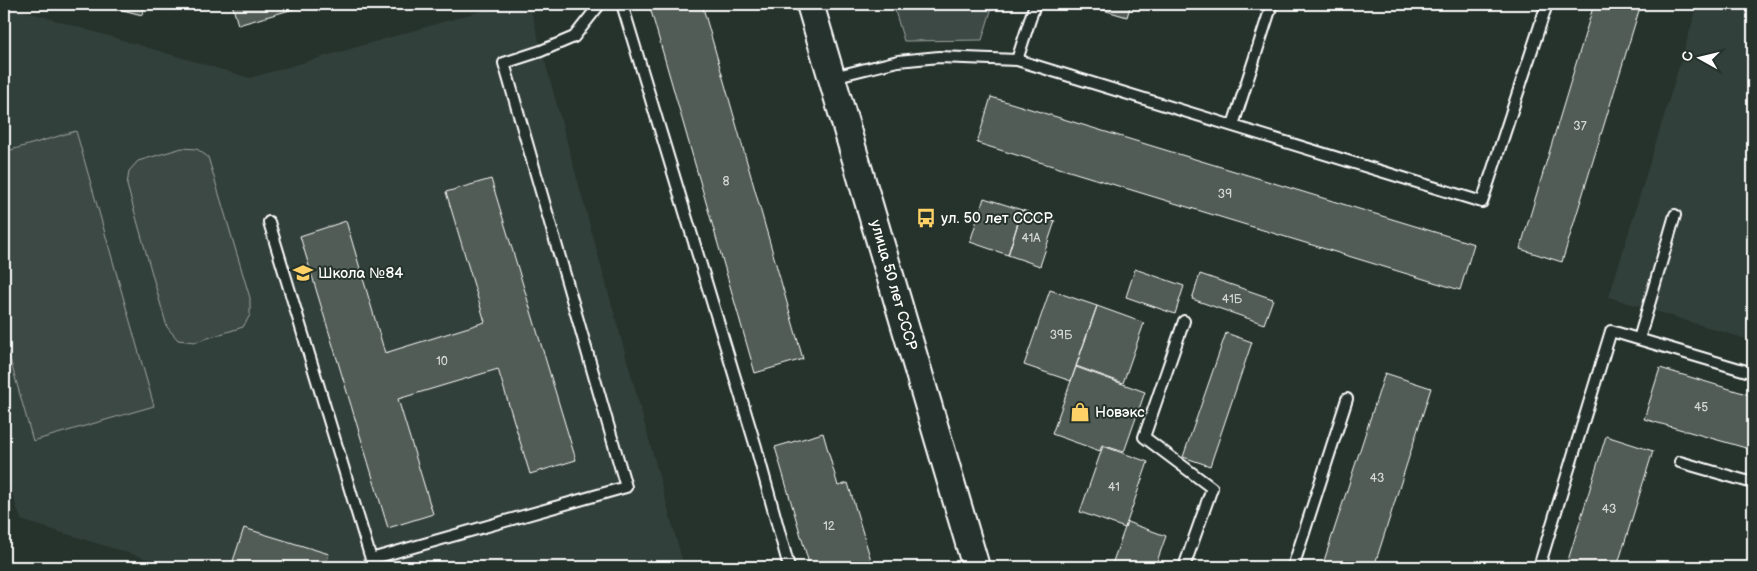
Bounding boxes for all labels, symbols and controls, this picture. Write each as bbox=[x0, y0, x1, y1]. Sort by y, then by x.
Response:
north arrow bbox=[1674, 32, 1724, 82]
text: С bbox=[1679, 50, 1697, 62]
house number: 37 bbox=[1573, 119, 1587, 134]
house number: 8 bbox=[723, 174, 730, 189]
house number: 39 bbox=[1218, 187, 1232, 202]
bus stop icon: ул. 50 лет СССР bbox=[915, 207, 937, 229]
place label: ул. 50 лет СССР bbox=[941, 209, 1053, 228]
street label: улица 50 лет СССР bbox=[866, 218, 921, 353]
house number: 41А bbox=[1021, 231, 1041, 246]
school or university icon: Школа №84 bbox=[292, 262, 314, 284]
place label: Школа №84 bbox=[318, 264, 403, 283]
house number: 41Б bbox=[1222, 292, 1243, 307]
house number: 39Б bbox=[1050, 328, 1073, 343]
house number: 10 bbox=[436, 354, 448, 369]
house number: 45 bbox=[1694, 400, 1708, 415]
shop icon: Новэкс bbox=[1069, 401, 1091, 423]
place label: Новэкс bbox=[1095, 403, 1145, 422]
house number: 43 bbox=[1370, 471, 1384, 486]
house number: 41 bbox=[1108, 480, 1120, 495]
house number: 43 bbox=[1602, 502, 1616, 517]
house number: 12 bbox=[823, 519, 835, 534]

